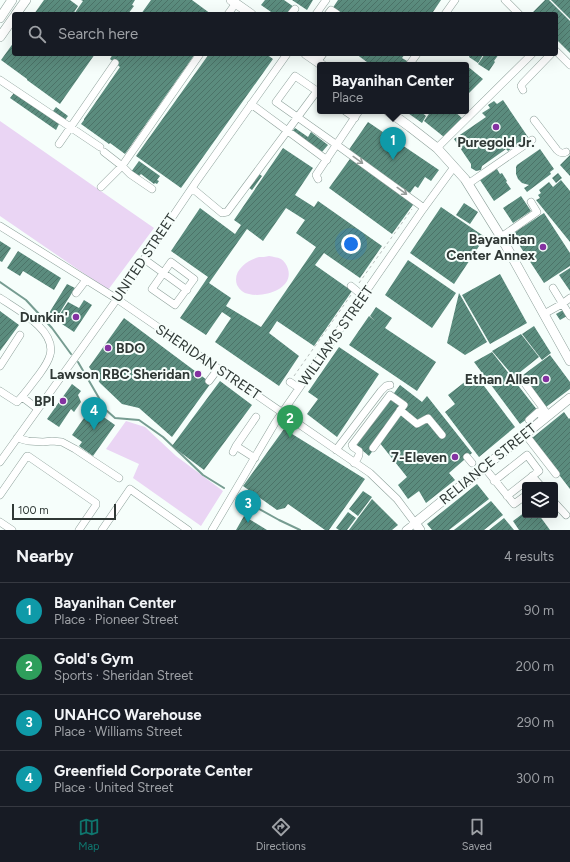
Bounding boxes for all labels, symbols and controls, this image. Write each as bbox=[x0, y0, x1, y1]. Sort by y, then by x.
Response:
search box bbox=[12, 12, 558, 56]
icon: search bbox=[26, 23, 48, 45]
text: Search here bbox=[58, 25, 138, 43]
popup bbox=[317, 62, 469, 114]
text: Bayanihan Center bbox=[332, 72, 454, 90]
text: Place bbox=[332, 90, 363, 105]
marker: Puregold Jr. bbox=[491, 122, 501, 132]
pin: 1 bbox=[380, 127, 406, 160]
place label: Puregold Jr. bbox=[457, 134, 535, 151]
one-way arrow bbox=[353, 156, 364, 164]
one-way arrow bbox=[396, 187, 407, 196]
street label: UNITED STREET bbox=[108, 210, 180, 305]
place label: Bayanihan Center Annex bbox=[446, 231, 535, 264]
your location bbox=[341, 234, 361, 254]
marker: Bayanihan Center Annex bbox=[538, 242, 548, 252]
street label: WILLIAMS STREET bbox=[295, 282, 377, 389]
place label: Dunkin' bbox=[20, 309, 68, 326]
marker: Dunkin' bbox=[71, 312, 81, 322]
street label: SHERIDAN STREET bbox=[152, 321, 264, 404]
place label: BDO bbox=[116, 340, 145, 357]
marker: BDO bbox=[103, 343, 113, 353]
place label: Lawson RBC Sheridan bbox=[50, 366, 190, 383]
marker: Lawson RBC Sheridan bbox=[193, 369, 203, 379]
place label: Ethan Allen bbox=[465, 371, 538, 388]
marker: Ethan Allen bbox=[541, 374, 551, 384]
place label: BPI bbox=[34, 393, 55, 410]
marker: BPI bbox=[58, 396, 68, 406]
pin: 4 bbox=[81, 397, 107, 430]
pin: 2 bbox=[277, 405, 303, 438]
street label: RELIANCE STREET bbox=[436, 420, 540, 508]
place label: 7-Eleven bbox=[391, 449, 447, 466]
marker: 7-Eleven bbox=[450, 452, 460, 462]
map controls bbox=[522, 482, 558, 518]
button: layers bbox=[522, 482, 558, 518]
pin: 3 bbox=[235, 490, 261, 523]
scale bar bbox=[12, 502, 116, 521]
text: 100 m bbox=[18, 504, 49, 517]
text: Nearby bbox=[16, 546, 74, 566]
text: 4 results bbox=[504, 549, 554, 564]
text: Bayanihan Center bbox=[54, 594, 176, 612]
text: 1 bbox=[26, 603, 32, 618]
text: 90 m bbox=[524, 603, 554, 618]
text: Place · Pioneer Street bbox=[54, 612, 178, 627]
text: Gold's Gym bbox=[54, 650, 134, 668]
text: 2 bbox=[25, 659, 33, 674]
text: 200 m bbox=[516, 659, 554, 674]
text: Sports · Sheridan Street bbox=[54, 668, 193, 683]
text: UNAHCO Warehouse bbox=[54, 706, 202, 724]
text: 3 bbox=[25, 715, 33, 730]
text: 290 m bbox=[517, 715, 554, 730]
text: Place · Williams Street bbox=[54, 724, 182, 739]
text: Greenfield Corporate Center bbox=[54, 762, 252, 780]
text: 4 bbox=[25, 771, 33, 786]
text: 300 m bbox=[516, 771, 554, 786]
text: Place · United Street bbox=[54, 780, 174, 795]
tab: Map bbox=[78, 816, 100, 853]
tab: Directions bbox=[256, 816, 306, 853]
tab: Saved bbox=[462, 816, 492, 853]

